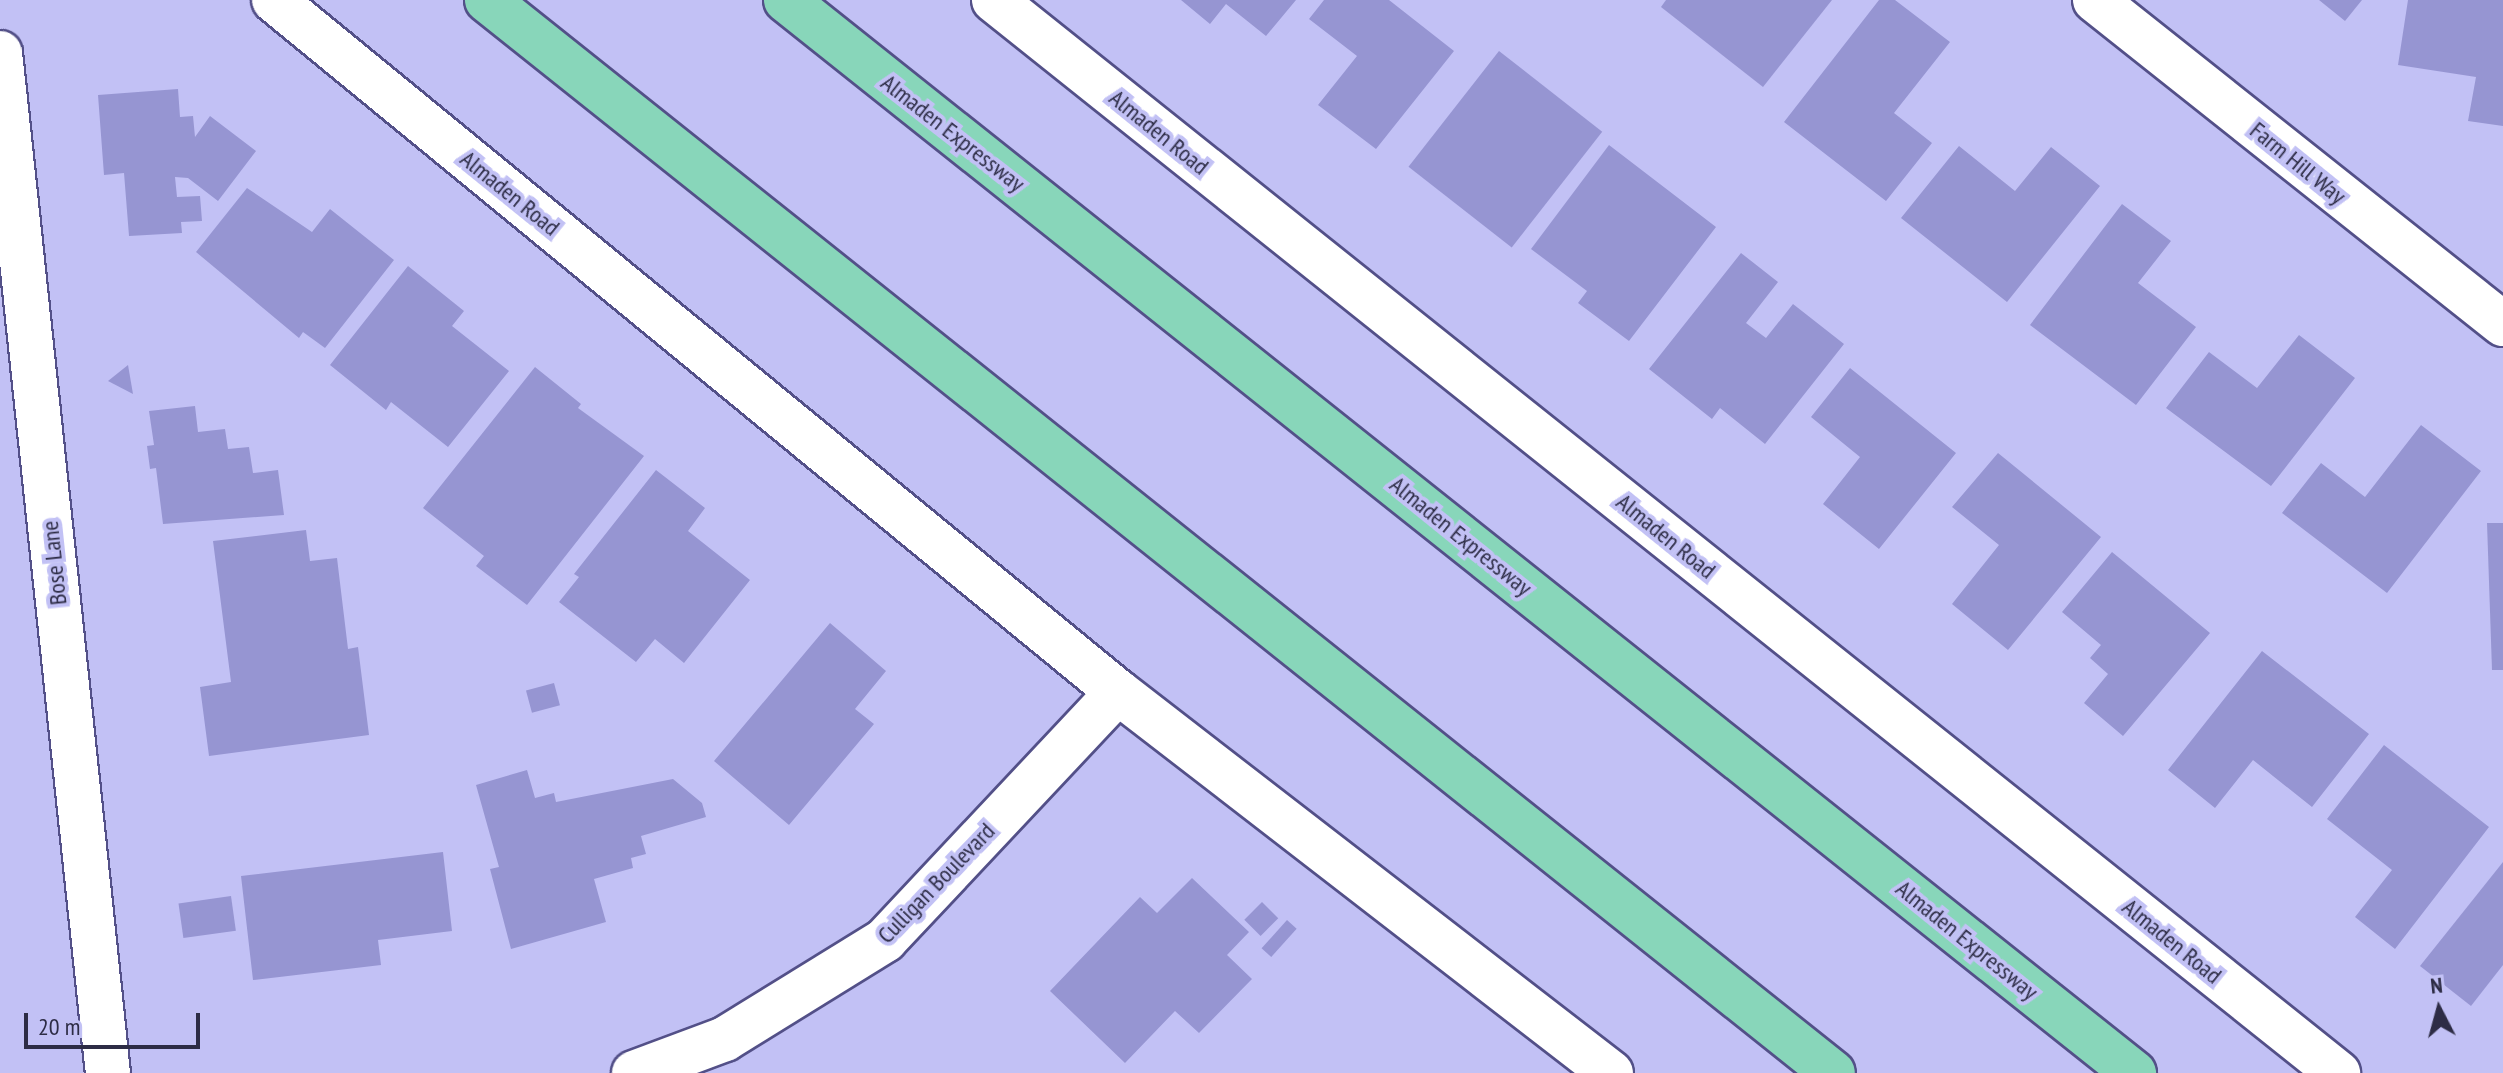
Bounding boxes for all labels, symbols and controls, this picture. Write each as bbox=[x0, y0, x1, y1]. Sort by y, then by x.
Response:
street label: Almaden Expressway bbox=[875, 68, 1031, 198]
street label: Almaden Road bbox=[1104, 83, 1214, 181]
street label: Farm Hill Way bbox=[2244, 116, 2352, 210]
street label: Almaden Road bbox=[455, 144, 565, 242]
street label: Almaden Expressway bbox=[1384, 470, 1538, 602]
street label: Almaden Road bbox=[1611, 487, 1721, 585]
street label: Bose Lane bbox=[35, 519, 73, 607]
street label: Culligan Boulevard bbox=[871, 817, 1001, 949]
street label: Almaden Expressway bbox=[1890, 874, 2044, 1006]
street label: Almaden Road bbox=[2117, 892, 2227, 990]
north arrow bbox=[2399, 969, 2479, 1049]
text: N bbox=[2429, 971, 2444, 1000]
scale bar bbox=[28, 997, 204, 1047]
text: 20 m bbox=[38, 1011, 80, 1042]

